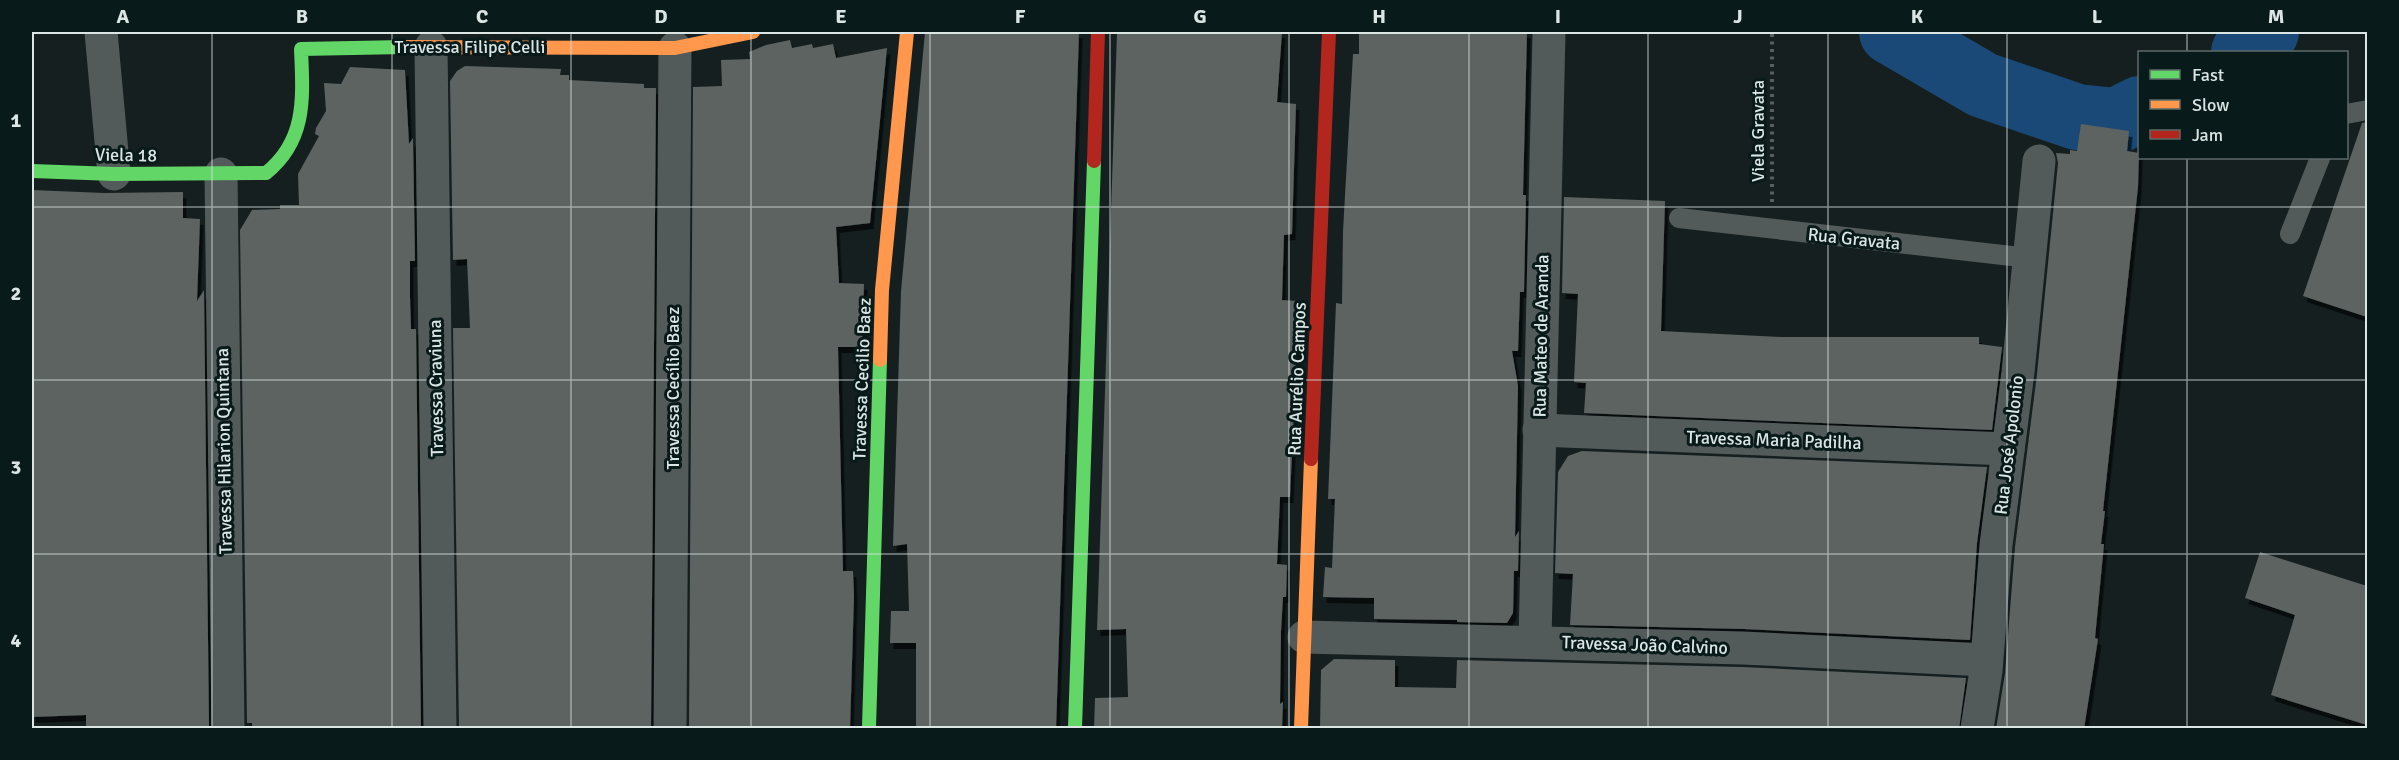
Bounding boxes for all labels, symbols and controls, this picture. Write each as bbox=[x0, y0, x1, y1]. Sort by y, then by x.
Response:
text: A bbox=[117, 4, 130, 29]
text: B bbox=[296, 4, 308, 29]
text: C bbox=[476, 4, 488, 29]
text: D bbox=[654, 4, 668, 29]
text: E bbox=[835, 4, 847, 29]
text: F bbox=[1015, 4, 1026, 29]
text: G bbox=[1193, 4, 1207, 29]
text: H bbox=[1372, 4, 1386, 29]
text: I bbox=[1555, 4, 1561, 29]
text: J bbox=[1733, 4, 1743, 29]
text: K bbox=[1911, 4, 1924, 29]
text: L bbox=[2092, 4, 2103, 29]
text: M bbox=[2268, 4, 2284, 29]
street label: Travessa Filipe Celli bbox=[395, 36, 545, 58]
legend bbox=[2138, 51, 2348, 159]
text: Fast bbox=[2192, 64, 2224, 86]
street label: Viela Gravata bbox=[1747, 80, 1769, 182]
text: Slow bbox=[2192, 94, 2229, 116]
text: 1 bbox=[11, 108, 22, 133]
text: Jam bbox=[2192, 124, 2223, 146]
street label: Viela 18 bbox=[95, 143, 157, 167]
street label: Rua Gravata bbox=[1807, 223, 1901, 255]
street label: Rua Mateo de Aranda bbox=[1529, 254, 1553, 418]
text: 2 bbox=[11, 281, 21, 306]
street label: Travessa Cecilio Baez bbox=[848, 297, 876, 461]
street label: Rua Aurélio Campos bbox=[1283, 302, 1311, 456]
street label: Travessa Cecílio Baez bbox=[662, 307, 684, 469]
street label: Travessa Craviuna bbox=[424, 319, 448, 457]
street label: Travessa Hilarion Quintana bbox=[211, 348, 237, 554]
street label: Rua José Apolonio bbox=[1990, 374, 2028, 516]
street label: Travessa Maria Padilha bbox=[1686, 426, 1862, 454]
text: 3 bbox=[11, 455, 21, 480]
text: 4 bbox=[11, 628, 22, 653]
street label: Travessa João Calvino bbox=[1562, 631, 1728, 659]

